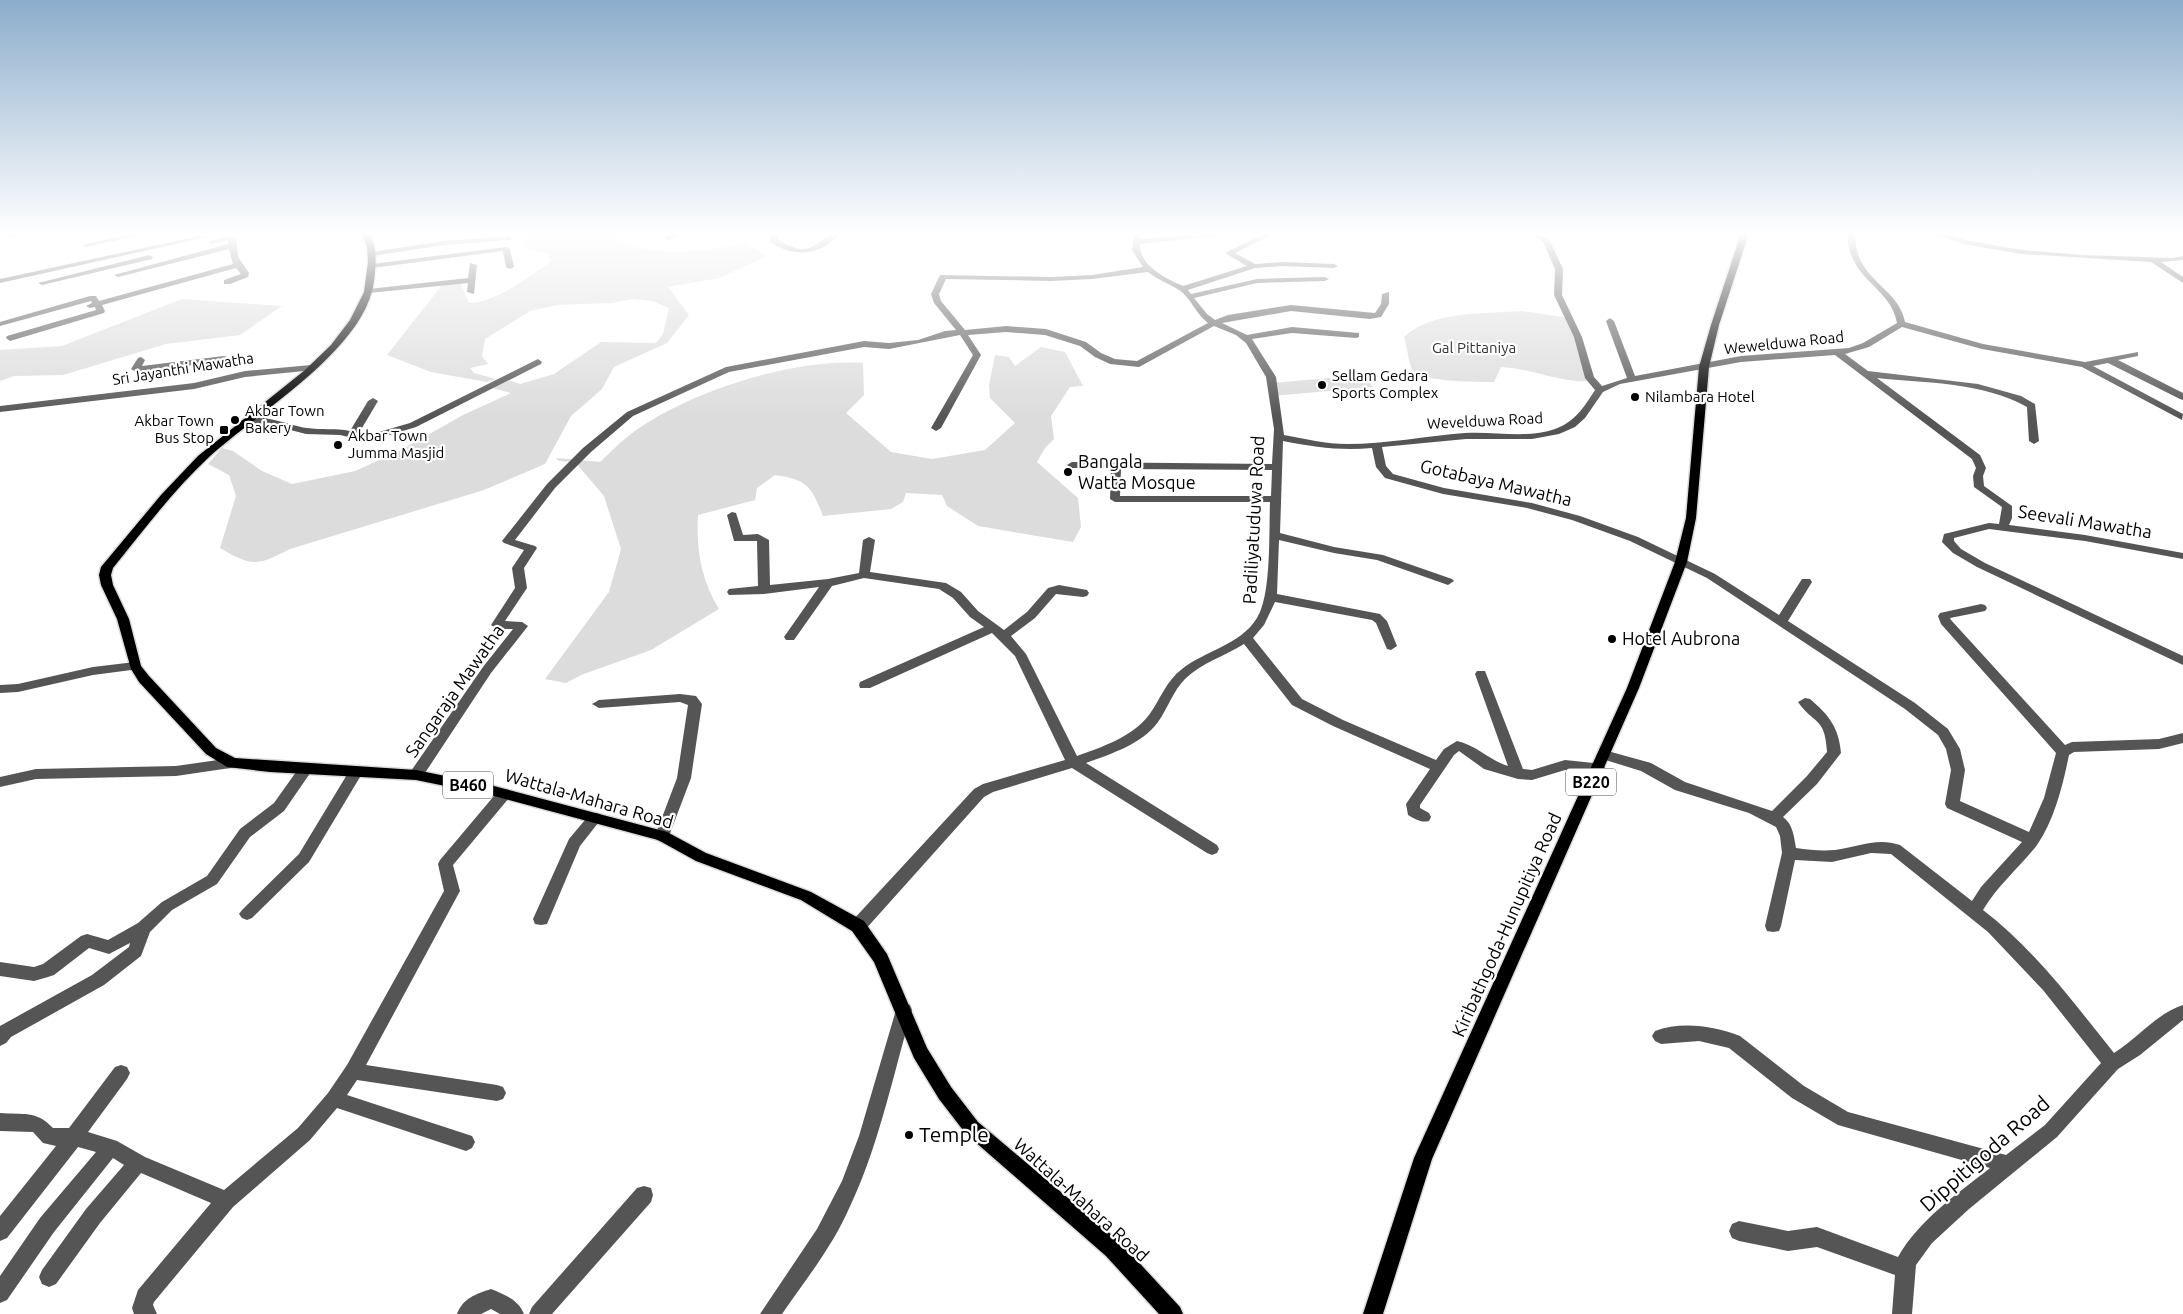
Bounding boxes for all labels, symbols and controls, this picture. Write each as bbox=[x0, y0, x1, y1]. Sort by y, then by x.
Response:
street label: Wewelduwa Road bbox=[1723, 328, 1845, 357]
park label: Gal Pittaniya bbox=[1432, 339, 1516, 356]
street label: Sri Jayanthi Mawatha bbox=[111, 349, 255, 388]
place label: Sellam Gedara Sports Complex bbox=[1332, 367, 1439, 401]
marker: Sellam Gedara Sports Complex bbox=[1316, 379, 1328, 391]
place label: Nilambara Hotel bbox=[1645, 388, 1755, 405]
marker: Nilambara Hotel bbox=[1629, 391, 1641, 403]
place label: Akbar Town Bakery bbox=[245, 402, 325, 436]
street label: Wevelduwa Road bbox=[1427, 409, 1543, 432]
place label: Akbar Town Bus Stop bbox=[134, 412, 214, 446]
marker: Akbar Town Bakery bbox=[229, 414, 241, 426]
marker: Akbar Town Bus Stop bbox=[218, 424, 230, 436]
place label: Akbar Town Jumma Masjid bbox=[348, 427, 444, 461]
street label: Padiliyatuduwa Road bbox=[1239, 435, 1267, 605]
marker: Akbar Town Jumma Masjid bbox=[332, 439, 344, 451]
place label: Bangala Watta Mosque bbox=[1078, 451, 1196, 492]
street label: Gotabaya Mawatha bbox=[1418, 455, 1574, 509]
marker: Bangala Watta Mosque bbox=[1062, 466, 1074, 478]
street label: Seevali Mawatha bbox=[2017, 501, 2153, 541]
street label: Sangaraja Mawatha bbox=[401, 620, 507, 760]
place label: Hotel Aubrona bbox=[1622, 628, 1740, 648]
marker: Hotel Aubrona bbox=[1606, 633, 1618, 645]
street label: Wattala-Mahara Road bbox=[503, 764, 676, 832]
road number: B220 bbox=[1566, 769, 1616, 796]
road number: B460 bbox=[443, 772, 493, 798]
street label: Kiribathgoda-Hunupitiya Road bbox=[1448, 809, 1565, 1040]
street label: Dippitigoda Road bbox=[1915, 1091, 2054, 1216]
place label: Temple bbox=[919, 1122, 989, 1146]
marker: Temple bbox=[903, 1129, 915, 1141]
street label: Wattala-Mahara Road bbox=[1010, 1134, 1153, 1265]

